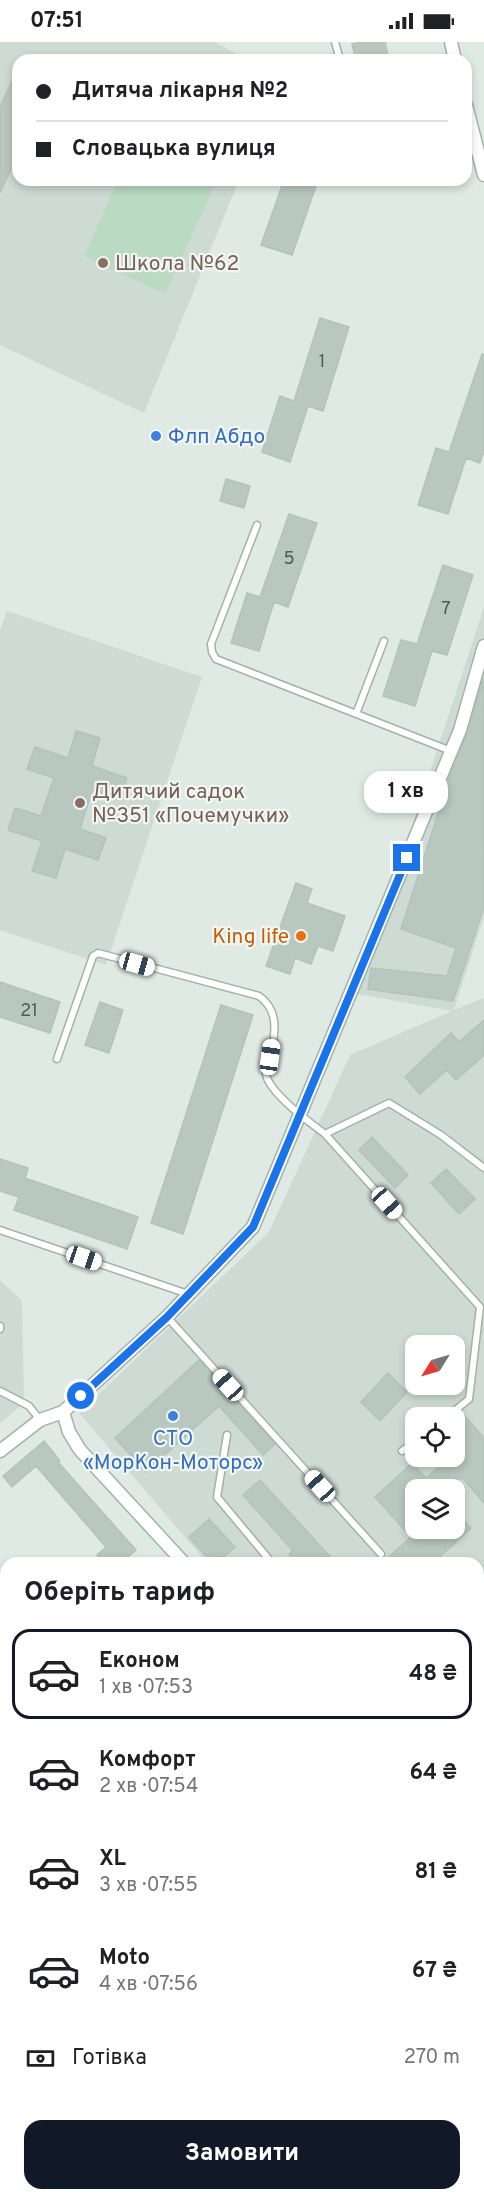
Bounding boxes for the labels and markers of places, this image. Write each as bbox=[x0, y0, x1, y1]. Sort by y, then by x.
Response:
place label: Школа №62 bbox=[115, 251, 239, 278]
marker: Школа №62 bbox=[96, 256, 110, 270]
place label: Флп Абдо bbox=[168, 424, 265, 451]
marker: Флп Абдо bbox=[149, 429, 163, 443]
place label: Дитячий садок №351 «Почемучки» bbox=[92, 779, 289, 830]
marker: Дитячий садок №351 «Почемучки» bbox=[73, 796, 87, 810]
place label: King life bbox=[212, 924, 289, 951]
marker: King life bbox=[294, 929, 308, 943]
marker: СТО «МорКон-Моторс» bbox=[166, 1409, 180, 1423]
place label: СТО «МорКон-Моторс» bbox=[83, 1426, 263, 1477]

